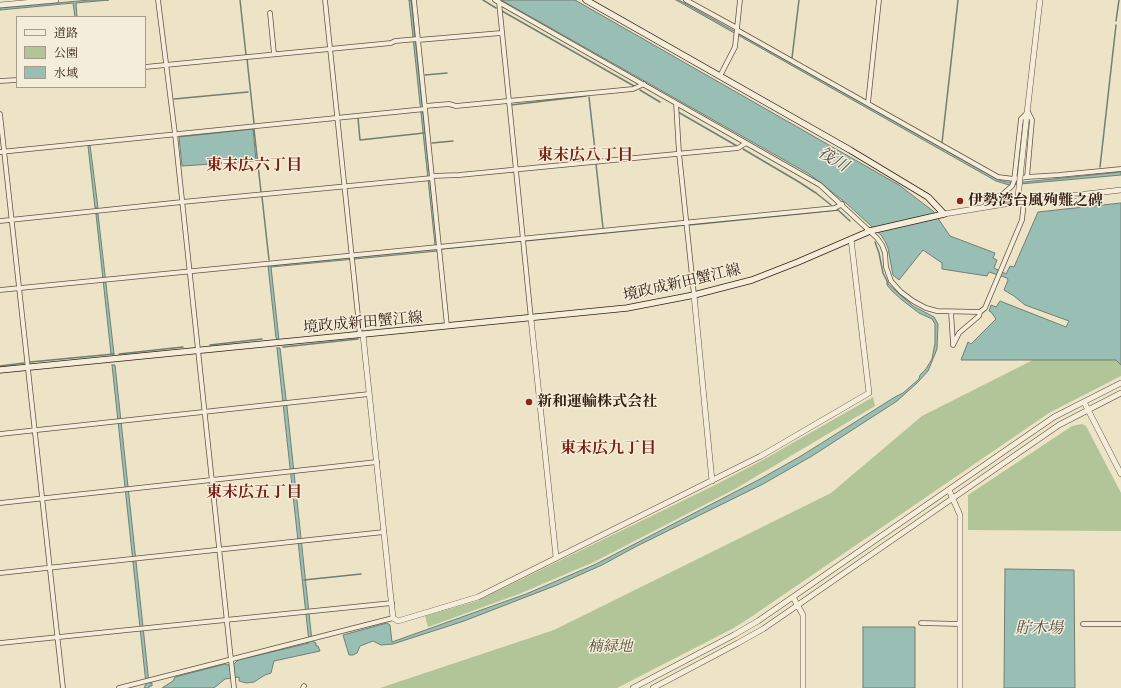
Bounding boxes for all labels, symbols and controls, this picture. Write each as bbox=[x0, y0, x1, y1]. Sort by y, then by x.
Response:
legend bbox=[16, 16, 146, 88]
text: 道路 bbox=[54, 28, 78, 40]
text: 公園 bbox=[54, 48, 78, 60]
text: 水域 bbox=[54, 68, 78, 80]
water label: 筏川 bbox=[814, 144, 852, 176]
district label: 東末広八丁目 bbox=[537, 146, 633, 166]
district label: 東末広六丁目 bbox=[206, 156, 302, 176]
place label: 伊勢湾台風殉難之碑 bbox=[968, 192, 1103, 210]
marker: 伊勢湾台風殉難之碑 bbox=[955, 196, 965, 206]
street label: 境政成新田蟹江線 bbox=[622, 261, 742, 305]
street label: 境政成新田蟹江線 bbox=[302, 309, 424, 337]
place label: 新和運輸株式会社 bbox=[537, 393, 657, 411]
marker: 新和運輸株式会社 bbox=[524, 397, 534, 407]
district label: 東末広九丁目 bbox=[560, 439, 656, 459]
district label: 東末広五丁目 bbox=[206, 483, 302, 503]
water label: 貯木場 bbox=[1015, 619, 1063, 639]
park label: 楠緑地 bbox=[588, 638, 632, 656]

